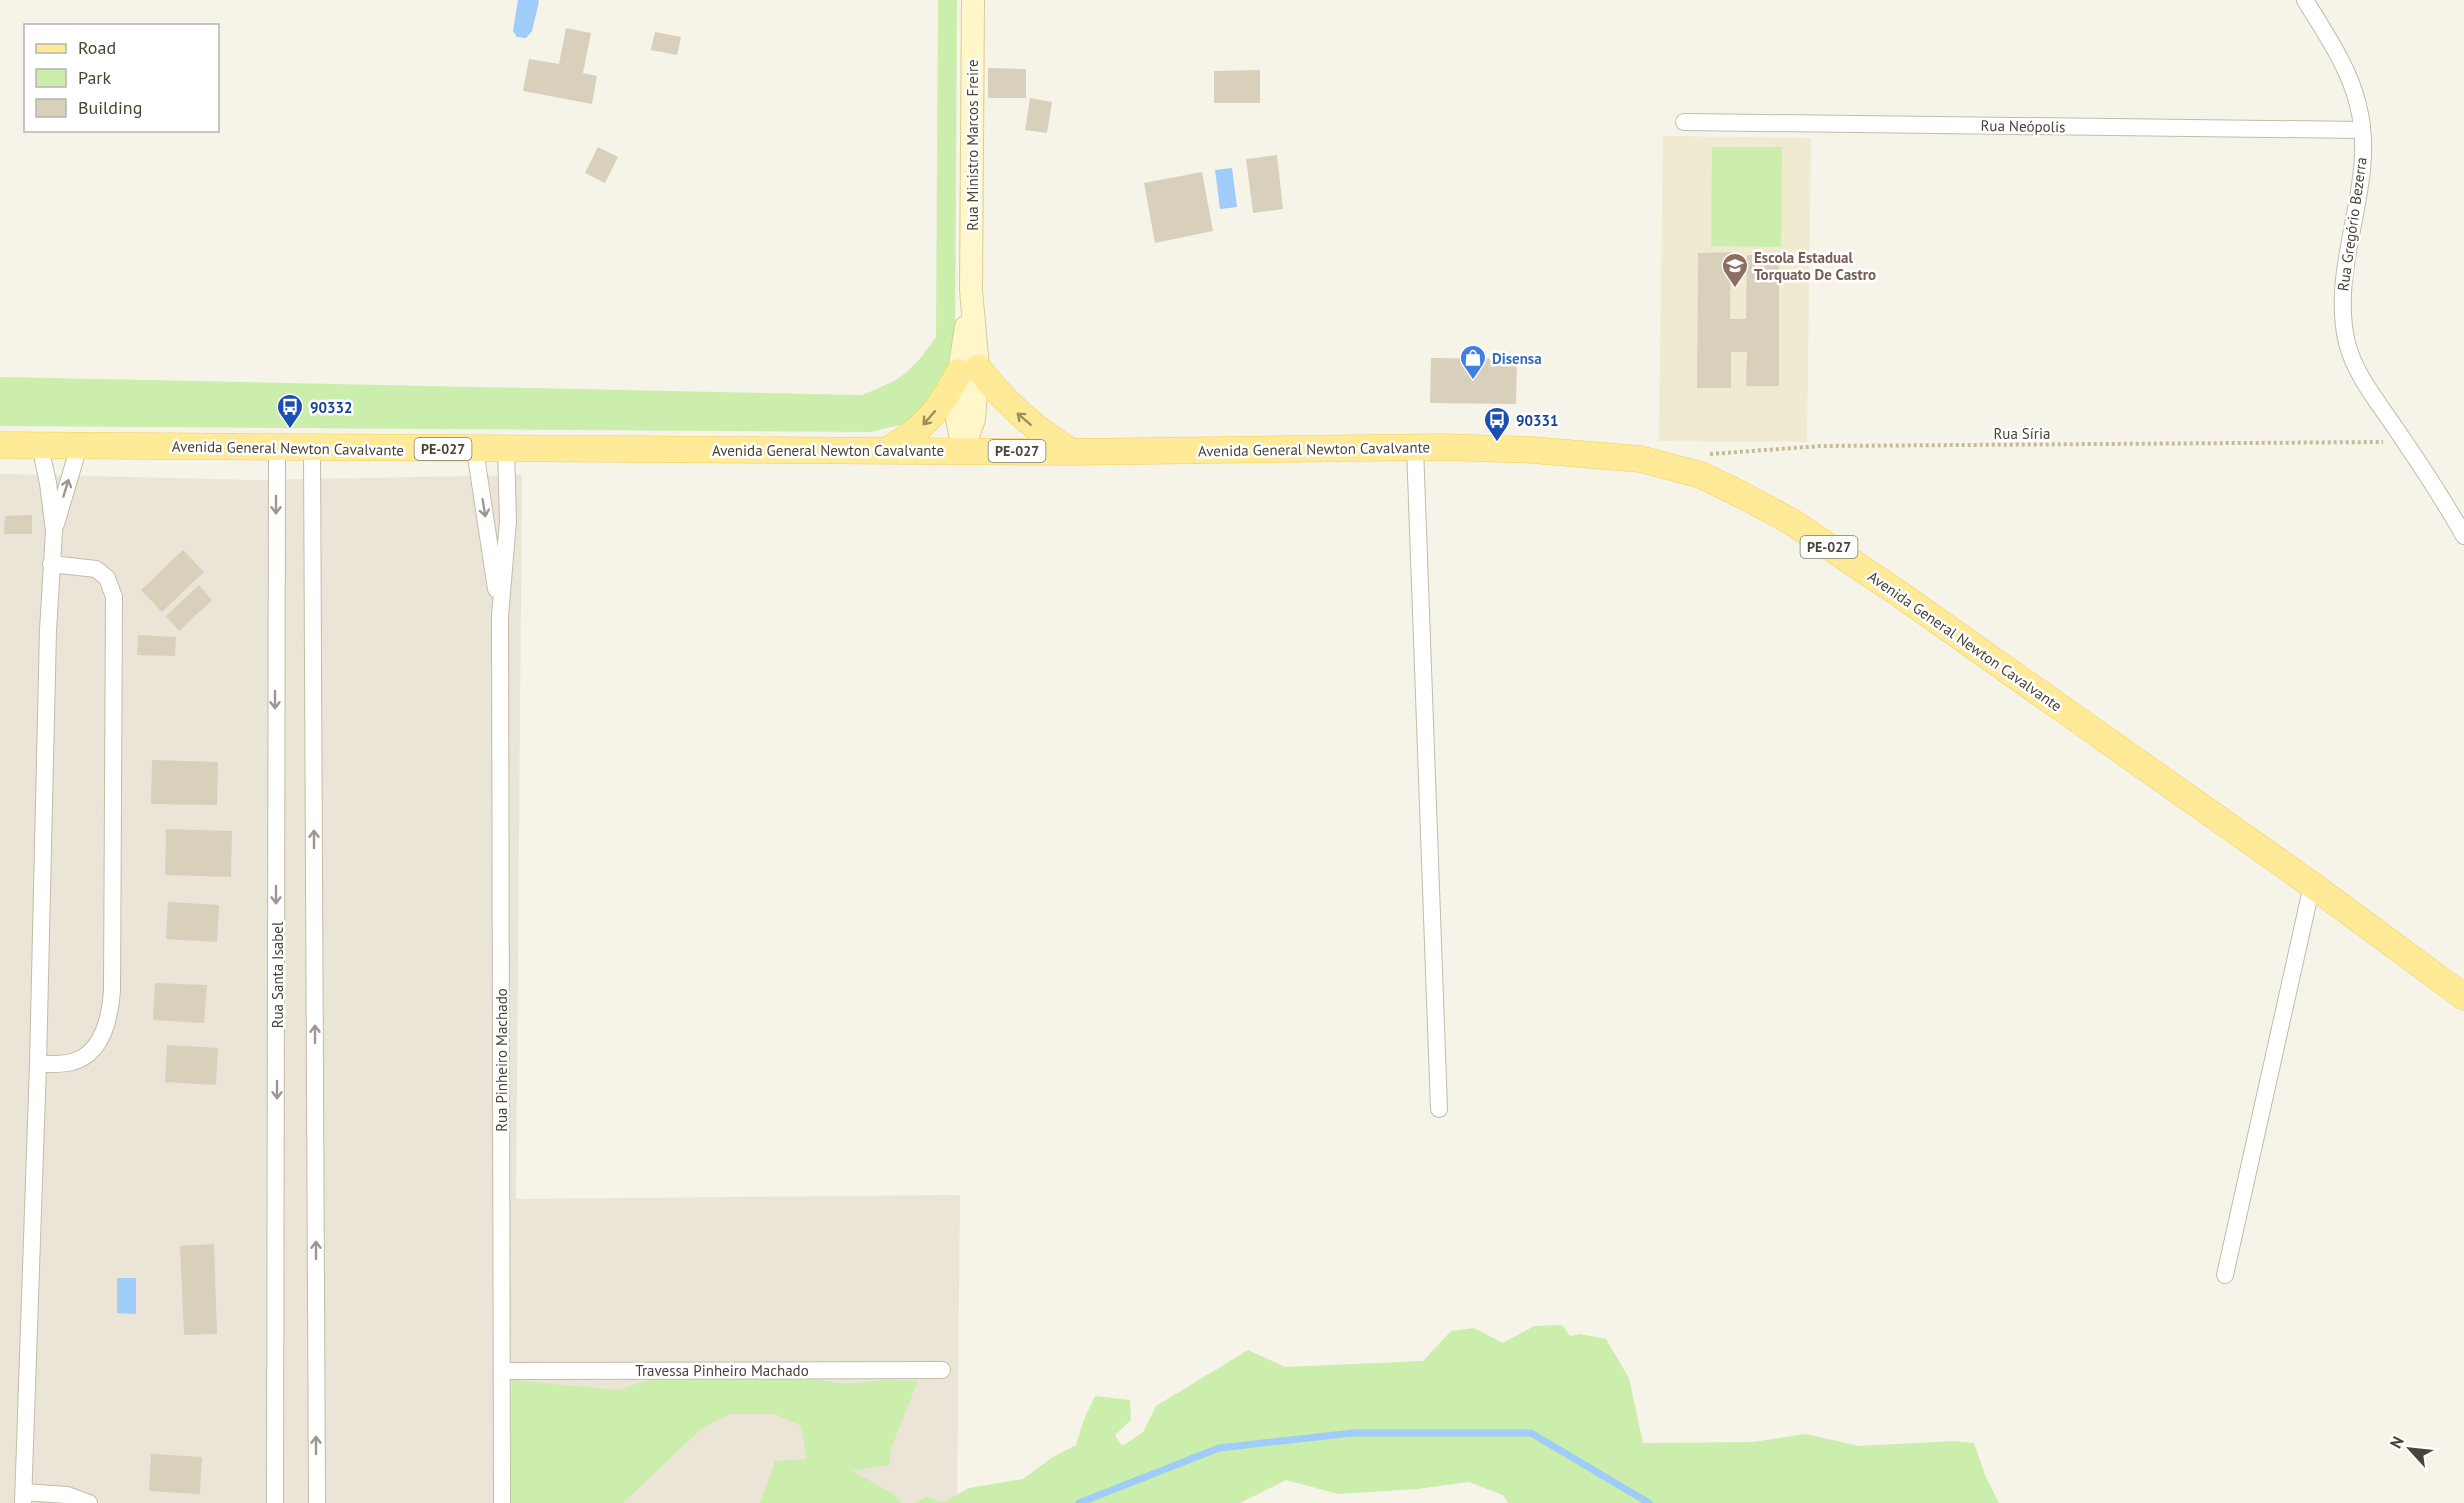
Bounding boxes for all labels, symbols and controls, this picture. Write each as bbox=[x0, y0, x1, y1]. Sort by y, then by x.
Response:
legend bbox=[24, 24, 219, 132]
text: Road bbox=[78, 36, 116, 59]
street label: Rua Ministro Marcos Freire bbox=[963, 59, 982, 231]
text: Park bbox=[78, 66, 111, 89]
text: Building bbox=[78, 96, 142, 119]
street label: Rua Neópolis bbox=[1980, 116, 2066, 136]
street label: Rua Gregório Bezerra bbox=[2333, 156, 2371, 292]
place label: Escola Estadual Torquato De Castro bbox=[1754, 248, 1876, 284]
school or university icon: Escola Estadual Torquato De Castro bbox=[1720, 251, 1750, 289]
shop icon: Disensa bbox=[1458, 343, 1488, 381]
place label: Disensa bbox=[1492, 349, 1542, 368]
bus stop icon: 90332 bbox=[275, 392, 305, 430]
place label: 90332 bbox=[310, 398, 353, 417]
bus stop icon: 90331 bbox=[1482, 405, 1512, 443]
one-way arrow bbox=[923, 410, 937, 426]
place label: 90331 bbox=[1516, 411, 1559, 430]
one-way arrow bbox=[1017, 412, 1032, 426]
street label: Rua Síria bbox=[1994, 424, 2050, 443]
street label: Avenida General Newton Cavalvante bbox=[172, 436, 404, 460]
street label: Avenida General Newton Cavalvante bbox=[1198, 437, 1430, 461]
road number: PE-027 bbox=[414, 438, 472, 460]
road number: PE-027 bbox=[988, 440, 1046, 462]
street label: Avenida General Newton Cavalvante bbox=[712, 441, 944, 460]
one-way arrow bbox=[61, 479, 72, 498]
one-way arrow bbox=[270, 495, 282, 515]
one-way arrow bbox=[479, 497, 490, 517]
road number: PE-027 bbox=[1800, 536, 1858, 558]
street label: Avenida General Newton Cavalvante bbox=[1864, 567, 2066, 715]
one-way arrow bbox=[269, 690, 281, 710]
one-way arrow bbox=[308, 829, 320, 849]
one-way arrow bbox=[270, 885, 282, 905]
street label: Rua Santa Isabel bbox=[268, 921, 287, 1028]
street label: Rua Pinheiro Machado bbox=[492, 988, 511, 1132]
one-way arrow bbox=[309, 1024, 321, 1044]
one-way arrow bbox=[271, 1080, 283, 1100]
one-way arrow bbox=[310, 1240, 322, 1260]
street label: Travessa Pinheiro Machado bbox=[635, 1361, 809, 1380]
north arrow bbox=[2380, 1419, 2440, 1479]
text: N bbox=[2385, 1433, 2408, 1451]
one-way arrow bbox=[310, 1435, 322, 1455]

